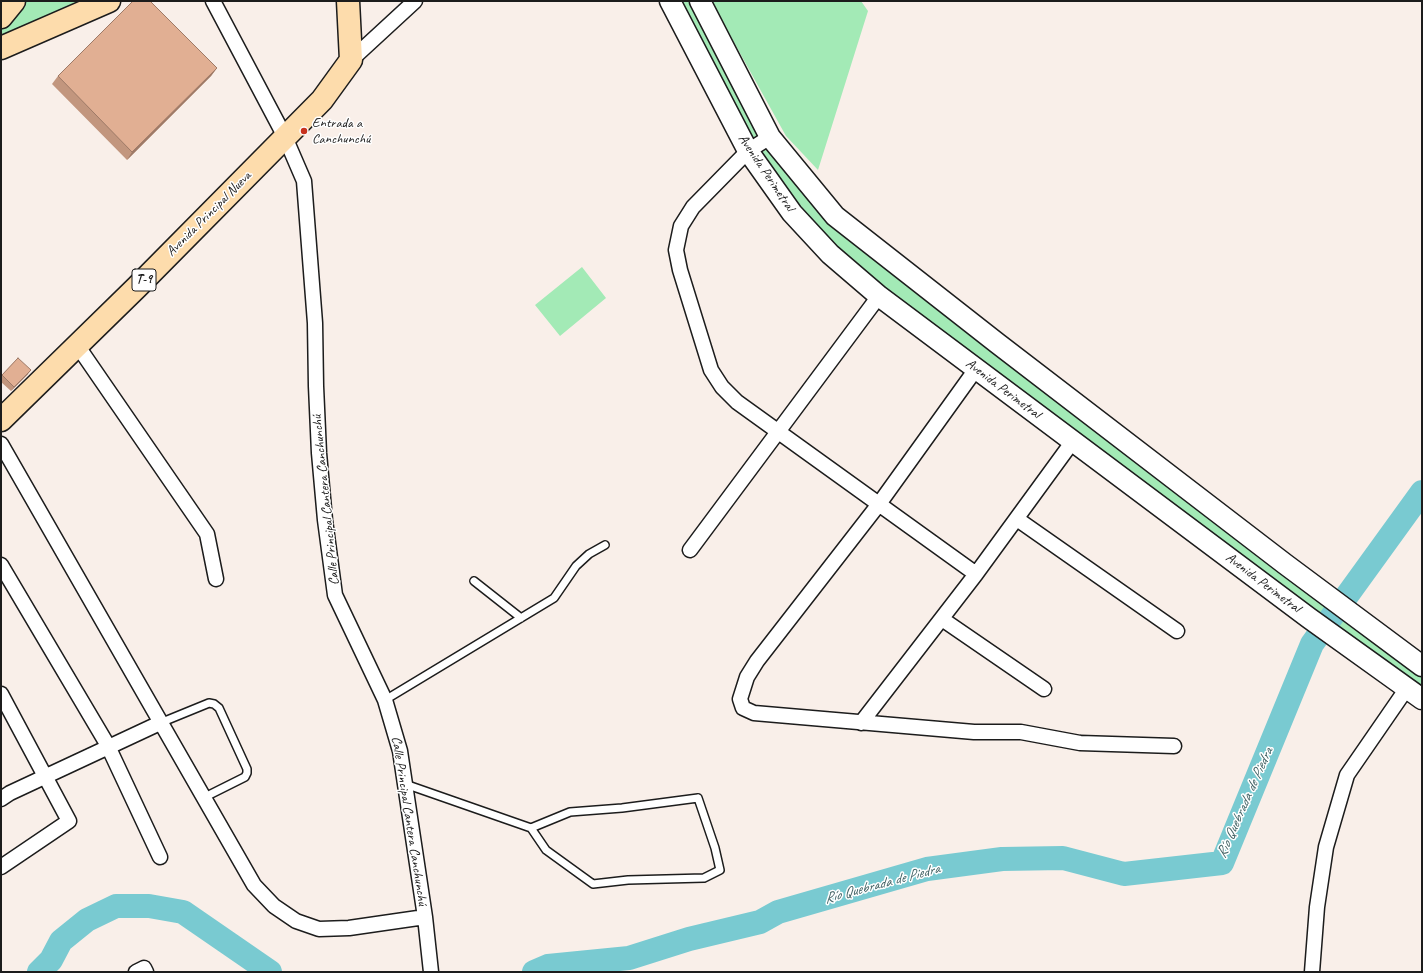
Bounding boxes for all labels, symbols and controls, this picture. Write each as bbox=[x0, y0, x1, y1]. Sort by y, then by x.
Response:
place label: Entrada a Canchunchú bbox=[312, 115, 370, 148]
marker: Entrada a Canchunchú bbox=[299, 126, 309, 136]
street label: Avenida Perimetral bbox=[734, 131, 798, 215]
street label: Avenida Principal Nueva bbox=[163, 168, 255, 260]
road number: T-9 bbox=[132, 269, 156, 291]
street label: Avenida Perimetral bbox=[962, 355, 1044, 423]
street label: Calle Principal Cantera Canchunchú bbox=[309, 414, 343, 586]
street label: Avenida Perimetral bbox=[1222, 549, 1304, 617]
street label: Calle Principal Cantera Canchunchú bbox=[387, 735, 431, 907]
water label: Río Quebrada de Piedra bbox=[1213, 745, 1277, 861]
water label: Río Quebrada de Piedra bbox=[822, 860, 942, 908]

